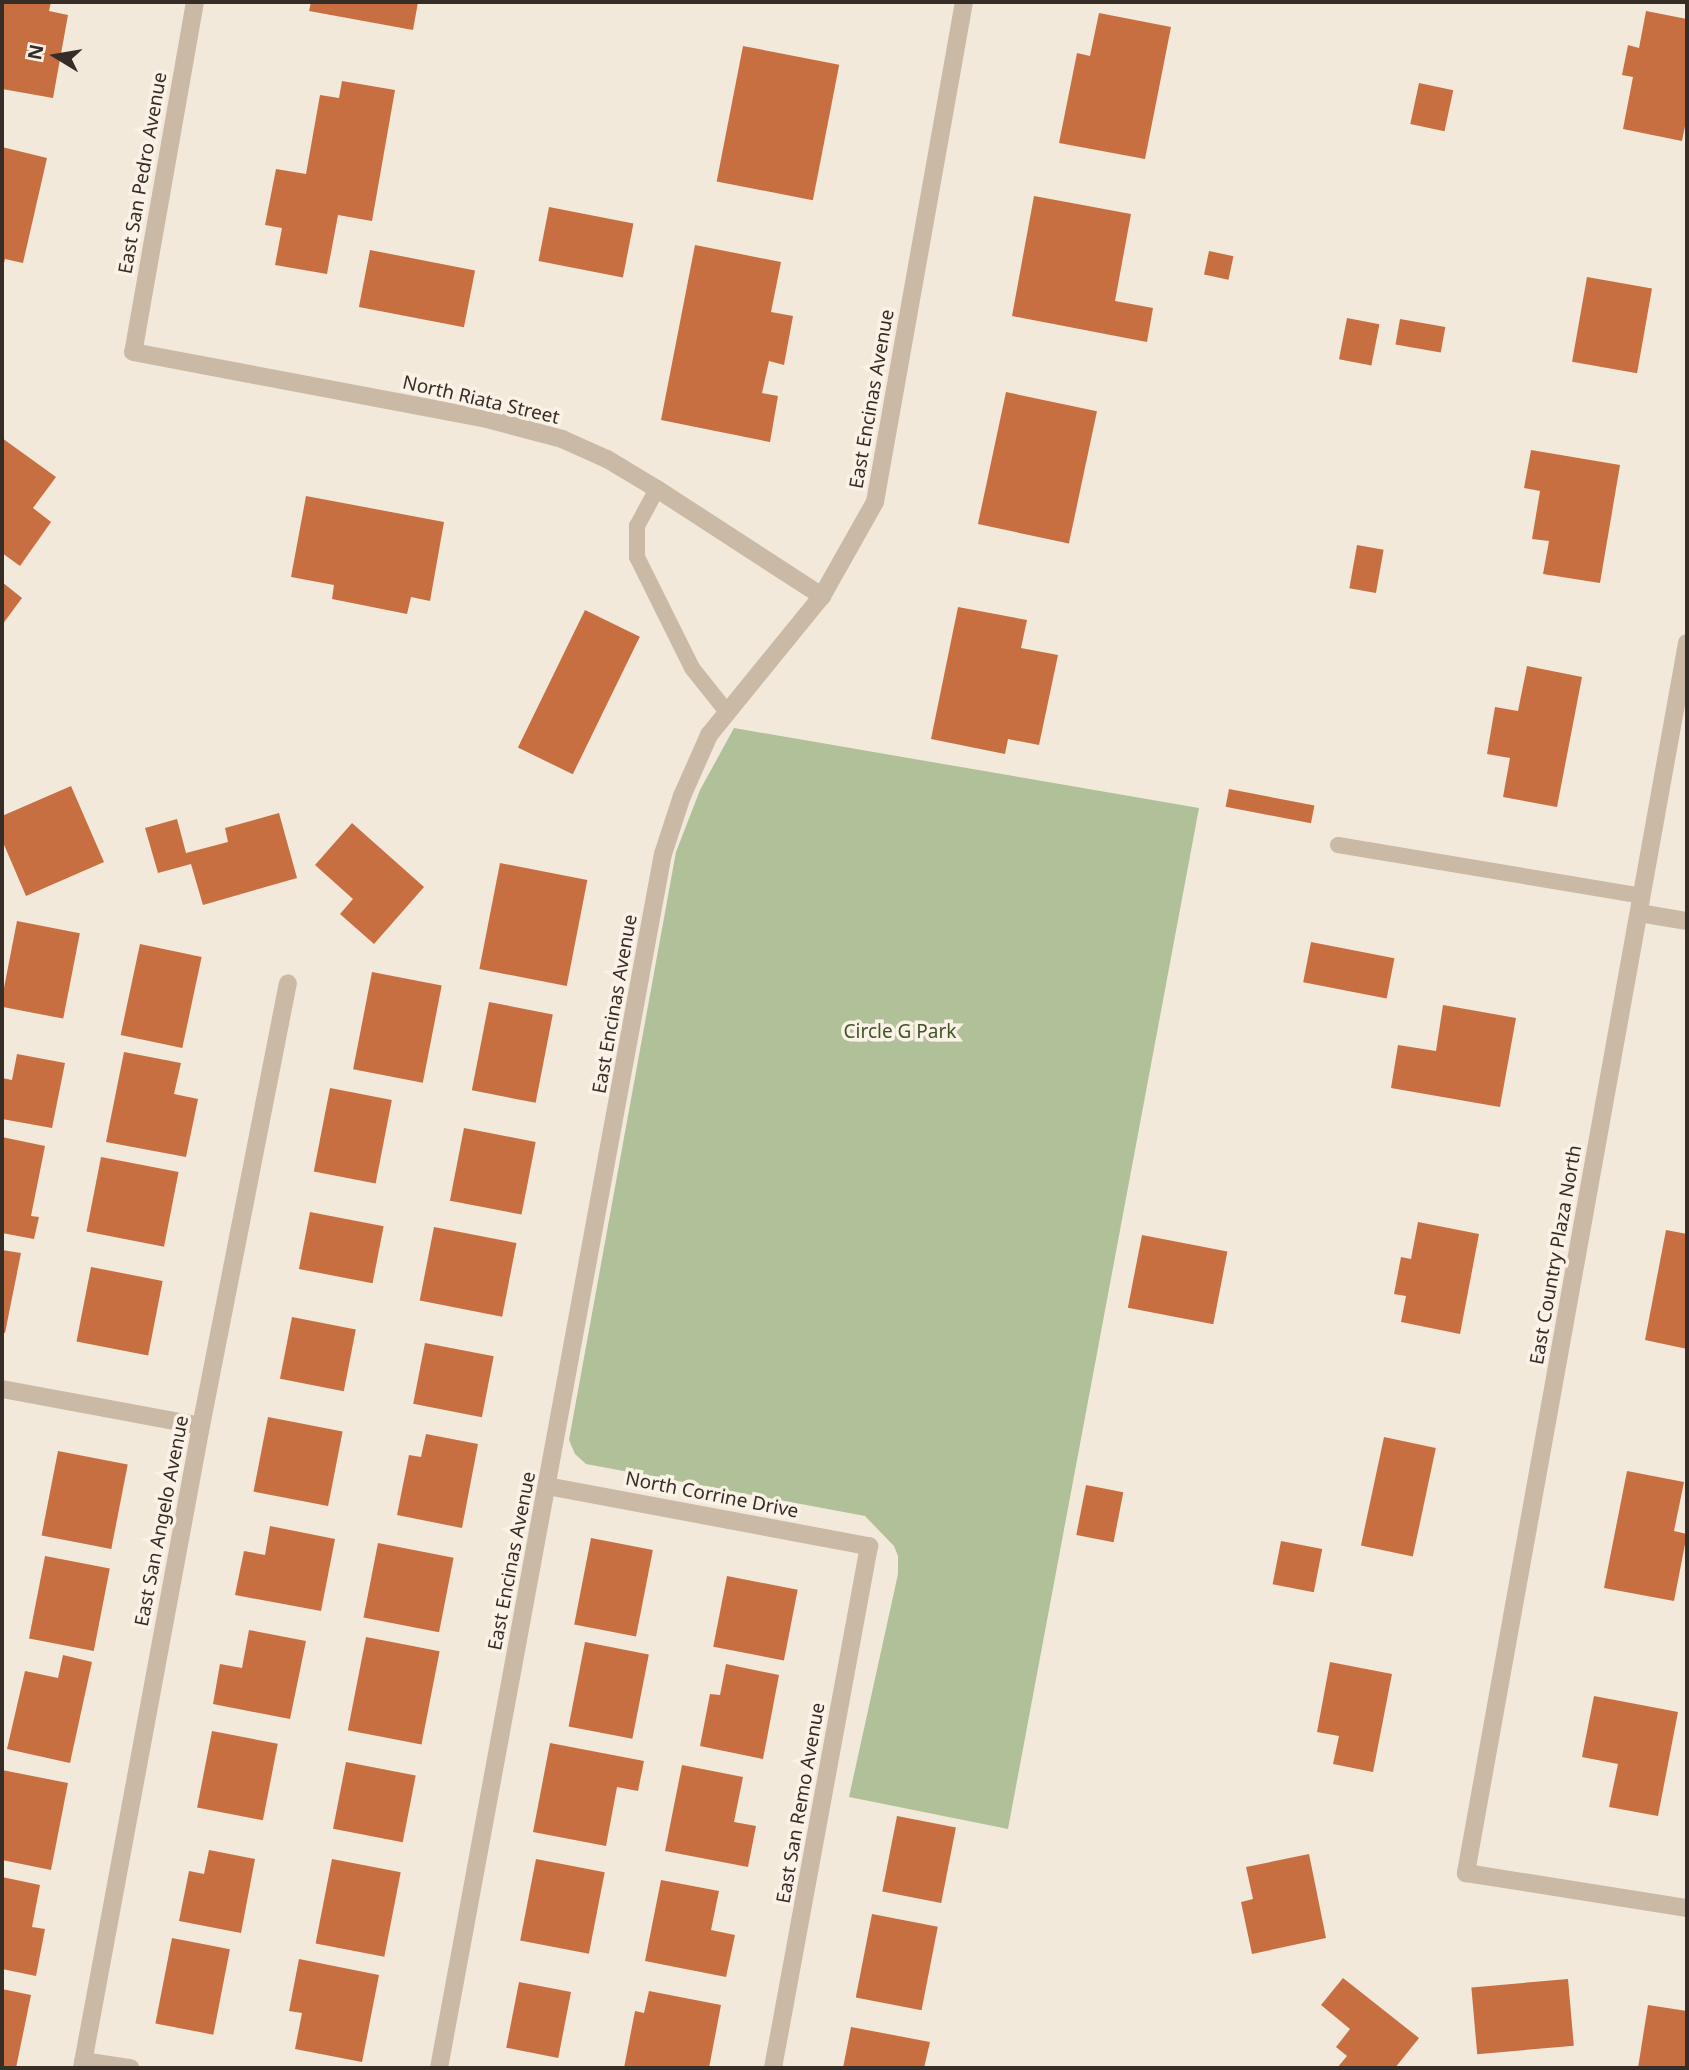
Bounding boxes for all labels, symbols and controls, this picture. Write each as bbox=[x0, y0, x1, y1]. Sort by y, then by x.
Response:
north arrow bbox=[21, 21, 91, 91]
text: N bbox=[21, 42, 50, 62]
street label: East San Pedro Avenue bbox=[114, 70, 172, 276]
street label: East Encinas Avenue bbox=[845, 308, 899, 490]
street label: North Riata Street bbox=[400, 371, 562, 429]
street label: East Encinas Avenue bbox=[588, 913, 642, 1095]
park label: Circle G Park bbox=[844, 1021, 956, 1043]
street label: East Country Plaza North bbox=[1525, 1144, 1587, 1366]
street label: East San Angelo Avenue bbox=[130, 1414, 194, 1628]
street label: North Corrine Drive bbox=[624, 1467, 800, 1523]
street label: East Encinas Avenue bbox=[483, 1470, 541, 1652]
street label: East San Remo Avenue bbox=[772, 1701, 830, 1905]

